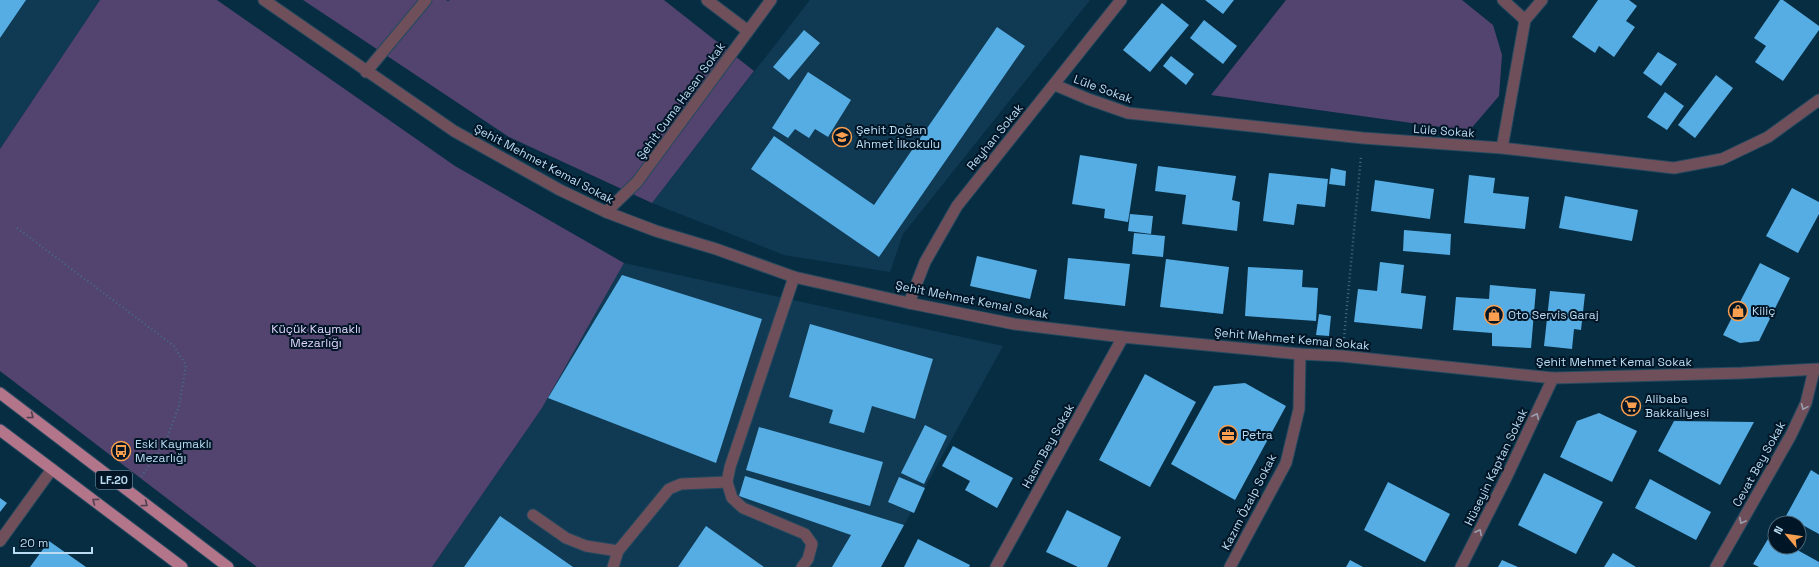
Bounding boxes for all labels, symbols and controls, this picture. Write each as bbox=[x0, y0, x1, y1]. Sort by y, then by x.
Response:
street label: Şehit Cuma Hasan Sokak bbox=[633, 39, 729, 163]
street label: Lüle Sokak bbox=[1071, 71, 1135, 107]
street label: Reyhan Sokak bbox=[963, 100, 1027, 174]
street label: Şehit Mehmet Kemal Sokak bbox=[471, 120, 617, 208]
street label: Lüle Sokak bbox=[1413, 121, 1476, 141]
place label: Şehit Doğan Ahmet İlkokulu bbox=[856, 122, 940, 152]
school or university icon: Şehit Doğan Ahmet İlkokulu bbox=[831, 126, 853, 148]
street label: Şehit Mehmet Kemal Sokak bbox=[894, 277, 1051, 323]
shop icon: Kiliç bbox=[1727, 300, 1749, 322]
place label: Kiliç bbox=[1752, 303, 1775, 319]
shop icon: Oto Servis Garaj bbox=[1483, 304, 1505, 326]
place label: Oto Servis Garaj bbox=[1508, 307, 1599, 323]
park label: Küçük Kaymaklı Mezarlığı bbox=[271, 321, 361, 351]
street label: Şehit Mehmet Kemal Sokak bbox=[1214, 324, 1371, 354]
street label: Şehit Mehmet Kemal Sokak bbox=[1536, 354, 1692, 370]
place label: Alibaba Bakkaliyesi bbox=[1645, 391, 1709, 421]
supermarket icon: Alibaba Bakkaliyesi bbox=[1620, 395, 1642, 417]
street label: Hasm Bey Sokak bbox=[1018, 400, 1078, 491]
one-way arrow bbox=[1801, 403, 1809, 410]
street label: Hüseyin Kaptan Sokak bbox=[1461, 405, 1532, 528]
one-way arrow bbox=[27, 412, 34, 419]
one-way arrow bbox=[1531, 412, 1539, 420]
street label: Cevat Bey Sokak bbox=[1729, 418, 1789, 510]
office icon: Petra bbox=[1217, 424, 1239, 446]
place label: Petra bbox=[1242, 427, 1273, 443]
place label: Eski Kaymaklı Mezarlığı bbox=[135, 436, 212, 466]
bus stop icon: Eski Kaymaklı Mezarlığı bbox=[110, 440, 132, 462]
street label: Kazım Özalp Sokak bbox=[1218, 451, 1280, 553]
road number: LF.20 bbox=[96, 471, 132, 489]
one-way arrow bbox=[92, 499, 99, 506]
one-way arrow bbox=[141, 499, 148, 506]
north arrow bbox=[1767, 515, 1807, 555]
one-way arrow bbox=[1740, 517, 1747, 524]
text: N bbox=[1770, 524, 1786, 537]
scale bar bbox=[14, 529, 92, 555]
one-way arrow bbox=[1474, 529, 1481, 537]
text: 20 m bbox=[20, 535, 48, 551]

